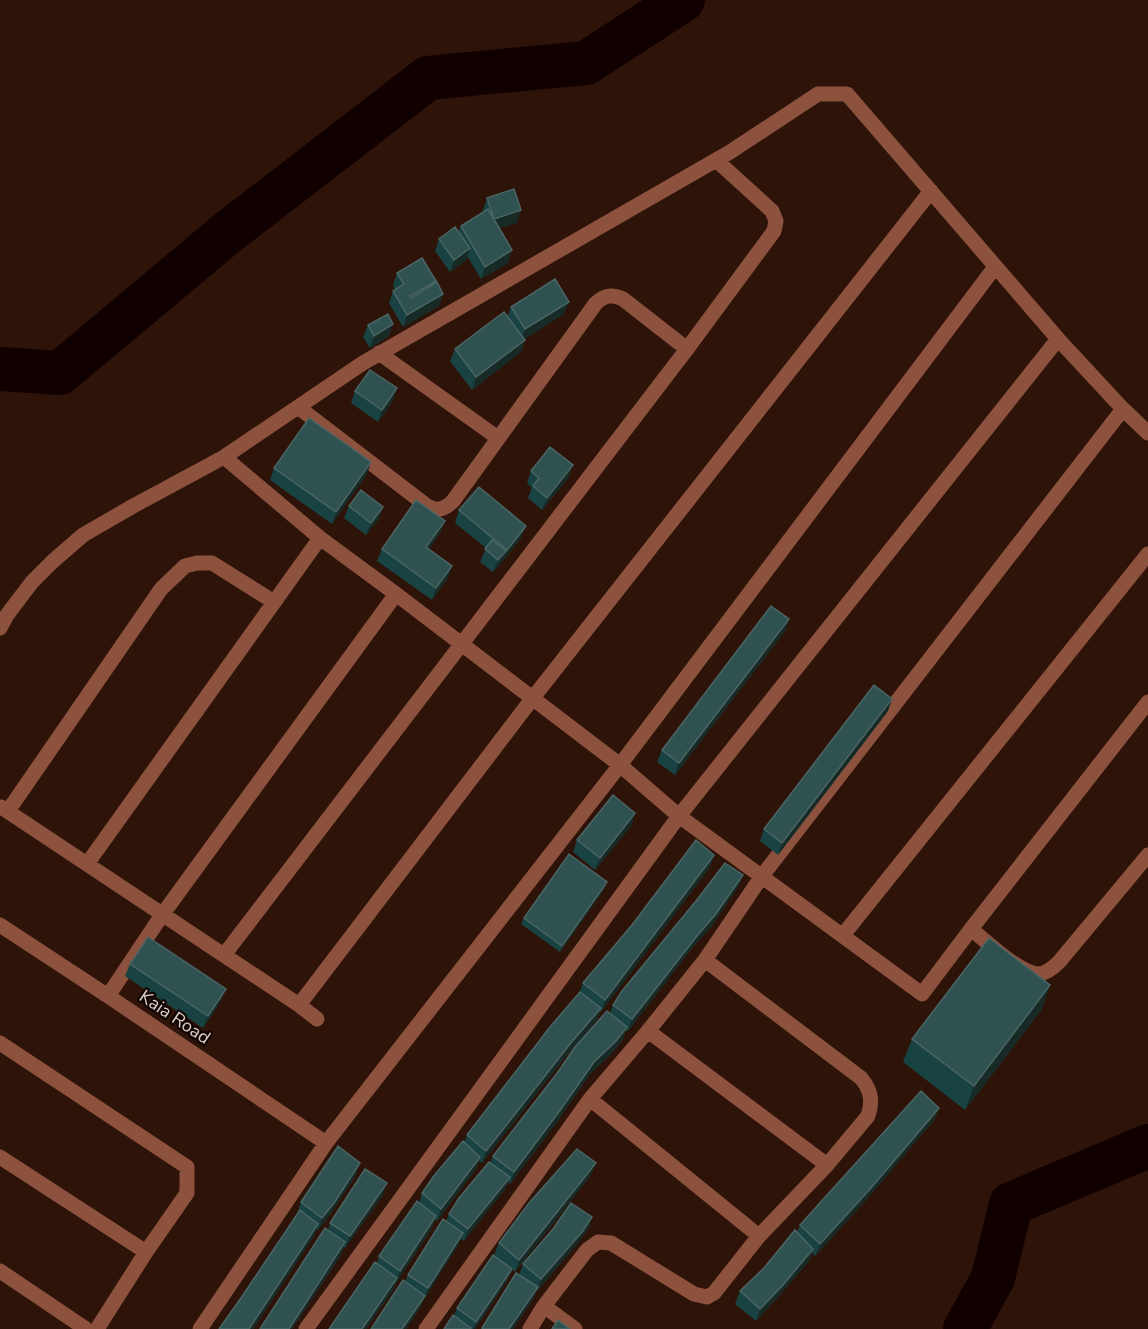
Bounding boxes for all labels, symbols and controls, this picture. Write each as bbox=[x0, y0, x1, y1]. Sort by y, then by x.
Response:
street label: Kaia Road bbox=[135, 984, 215, 1050]

